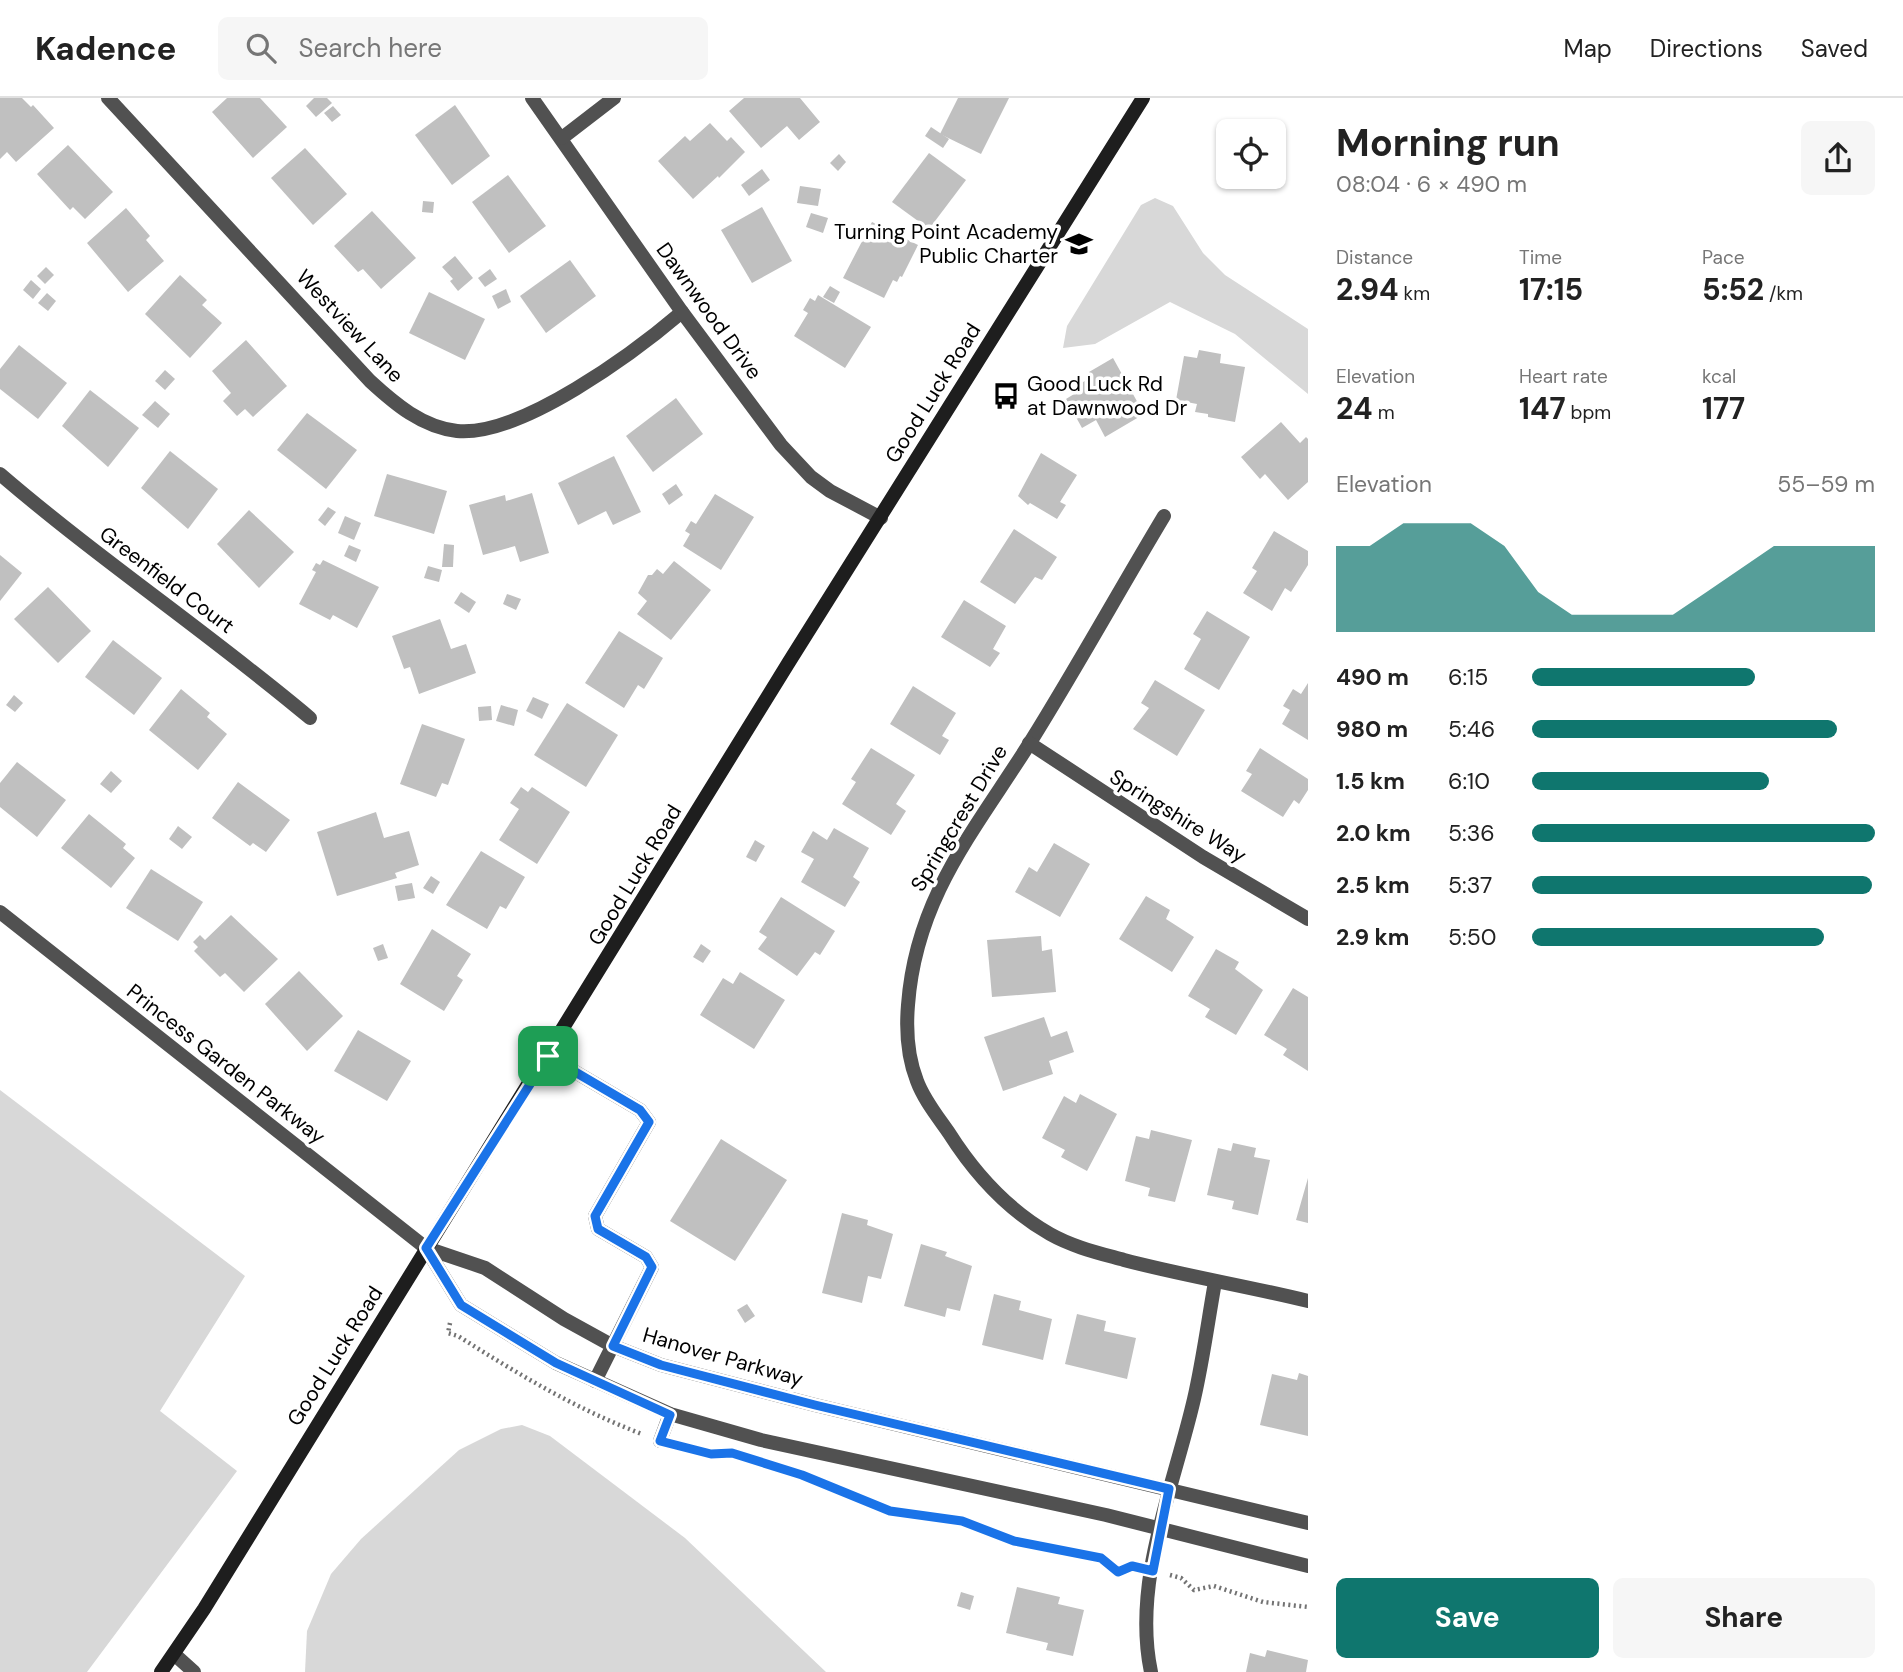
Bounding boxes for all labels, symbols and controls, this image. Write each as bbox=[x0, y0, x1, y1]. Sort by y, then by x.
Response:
search box bbox=[218, 17, 708, 80]
text: Kadence bbox=[35, 27, 176, 70]
icon: search bbox=[242, 29, 280, 67]
text: Search here bbox=[298, 31, 442, 65]
text: Map bbox=[1564, 33, 1612, 64]
text: Directions bbox=[1650, 33, 1763, 64]
text: Saved bbox=[1801, 33, 1868, 64]
text: Morning run bbox=[1336, 118, 1560, 168]
map controls bbox=[1216, 119, 1286, 189]
button: locate bbox=[1216, 119, 1286, 189]
button: share bbox=[1801, 121, 1875, 195]
text: 08:04 · 6 × 490 m bbox=[1336, 169, 1527, 199]
place label: Turning Point Academy Public Charter bbox=[834, 218, 1058, 270]
school or university icon: Turning Point Academy Public Charter bbox=[1064, 229, 1094, 259]
street label: Dawnwood Drive bbox=[650, 237, 768, 385]
text: Distance bbox=[1336, 245, 1413, 270]
text: Time bbox=[1519, 245, 1562, 270]
text: Pace bbox=[1702, 245, 1745, 270]
street label: Westview Lane bbox=[290, 263, 410, 389]
text: 2.94 bbox=[1336, 270, 1399, 309]
text: 17:15 bbox=[1519, 270, 1583, 309]
text: 5:52 bbox=[1702, 270, 1764, 309]
text: km bbox=[1399, 281, 1430, 306]
text: /km bbox=[1764, 281, 1803, 306]
street label: Good Luck Road bbox=[879, 318, 987, 468]
text: Elevation bbox=[1336, 364, 1415, 389]
text: Heart rate bbox=[1519, 364, 1608, 389]
text: kcal bbox=[1702, 364, 1736, 389]
place label: Good Luck Rd at Dawnwood Dr bbox=[1027, 370, 1187, 422]
bus stop icon: Good Luck Rd at Dawnwood Dr bbox=[991, 381, 1021, 411]
text: 24 bbox=[1336, 389, 1373, 428]
text: 147 bbox=[1519, 389, 1566, 428]
text: 177 bbox=[1702, 389, 1745, 428]
text: m bbox=[1373, 400, 1395, 425]
text: bpm bbox=[1566, 400, 1611, 425]
text: Elevation bbox=[1336, 469, 1432, 499]
text: 55–59 m bbox=[1777, 469, 1875, 499]
street label: Greenfield Court bbox=[94, 520, 240, 640]
text: 490 m bbox=[1336, 662, 1409, 692]
text: 6:15 bbox=[1448, 662, 1488, 692]
text: 980 m bbox=[1336, 714, 1408, 744]
text: 5:46 bbox=[1448, 714, 1495, 744]
street label: Springcrest Drive bbox=[904, 739, 1014, 897]
street label: Springshire Way bbox=[1104, 763, 1252, 870]
text: 1.5 km bbox=[1336, 766, 1405, 796]
text: 6:10 bbox=[1448, 766, 1490, 796]
street label: Good Luck Road bbox=[582, 799, 688, 951]
text: 2.0 km bbox=[1336, 818, 1411, 848]
text: 5:36 bbox=[1448, 818, 1495, 848]
text: 2.5 km bbox=[1336, 870, 1410, 900]
text: 5:37 bbox=[1448, 870, 1492, 900]
text: 2.9 km bbox=[1336, 922, 1409, 952]
text: 5:50 bbox=[1448, 922, 1496, 952]
street label: Princess Garden Parkway bbox=[121, 978, 331, 1151]
pin bbox=[518, 1026, 578, 1086]
icon: arrive bbox=[529, 1037, 567, 1075]
street label: Good Luck Road bbox=[281, 1281, 389, 1431]
street label: Hanover Parkway bbox=[640, 1321, 807, 1393]
button: Save bbox=[1336, 1578, 1599, 1658]
button: Share bbox=[1613, 1578, 1875, 1658]

